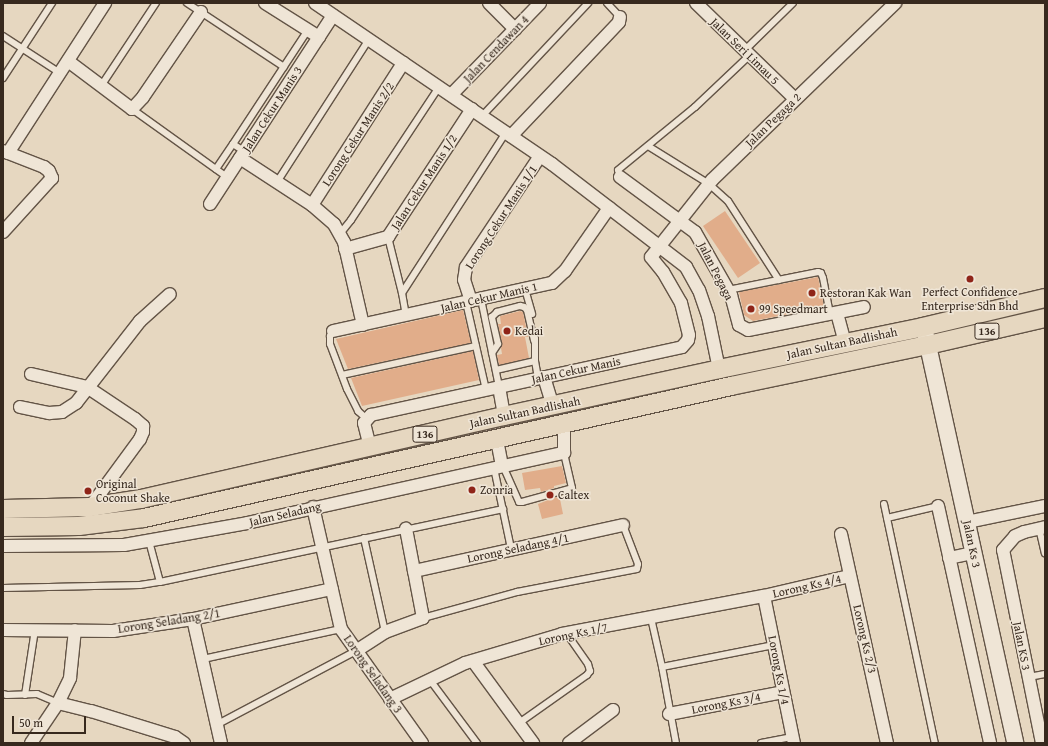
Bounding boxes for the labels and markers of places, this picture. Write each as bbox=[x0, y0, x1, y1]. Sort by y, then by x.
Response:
marker: Perfect Confidence Enterprise Sdn Bhd bbox=[965, 274, 975, 284]
place label: Perfect Confidence Enterprise Sdn Bhd bbox=[921, 285, 1019, 313]
place label: Restoran Kak Wan bbox=[820, 286, 911, 300]
marker: Restoran Kak Wan bbox=[807, 288, 817, 298]
place label: 99 Speedmart bbox=[759, 302, 828, 316]
marker: 99 Speedmart bbox=[746, 304, 756, 314]
place label: Kedai bbox=[515, 324, 543, 338]
marker: Kedai bbox=[502, 326, 512, 336]
place label: Original Coconut Shake bbox=[96, 477, 170, 505]
place label: Zonria bbox=[480, 483, 513, 497]
marker: Zonria bbox=[467, 485, 477, 495]
marker: Original Coconut Shake bbox=[83, 486, 93, 496]
place label: Caltex bbox=[558, 488, 589, 502]
marker: Caltex bbox=[545, 490, 555, 500]

